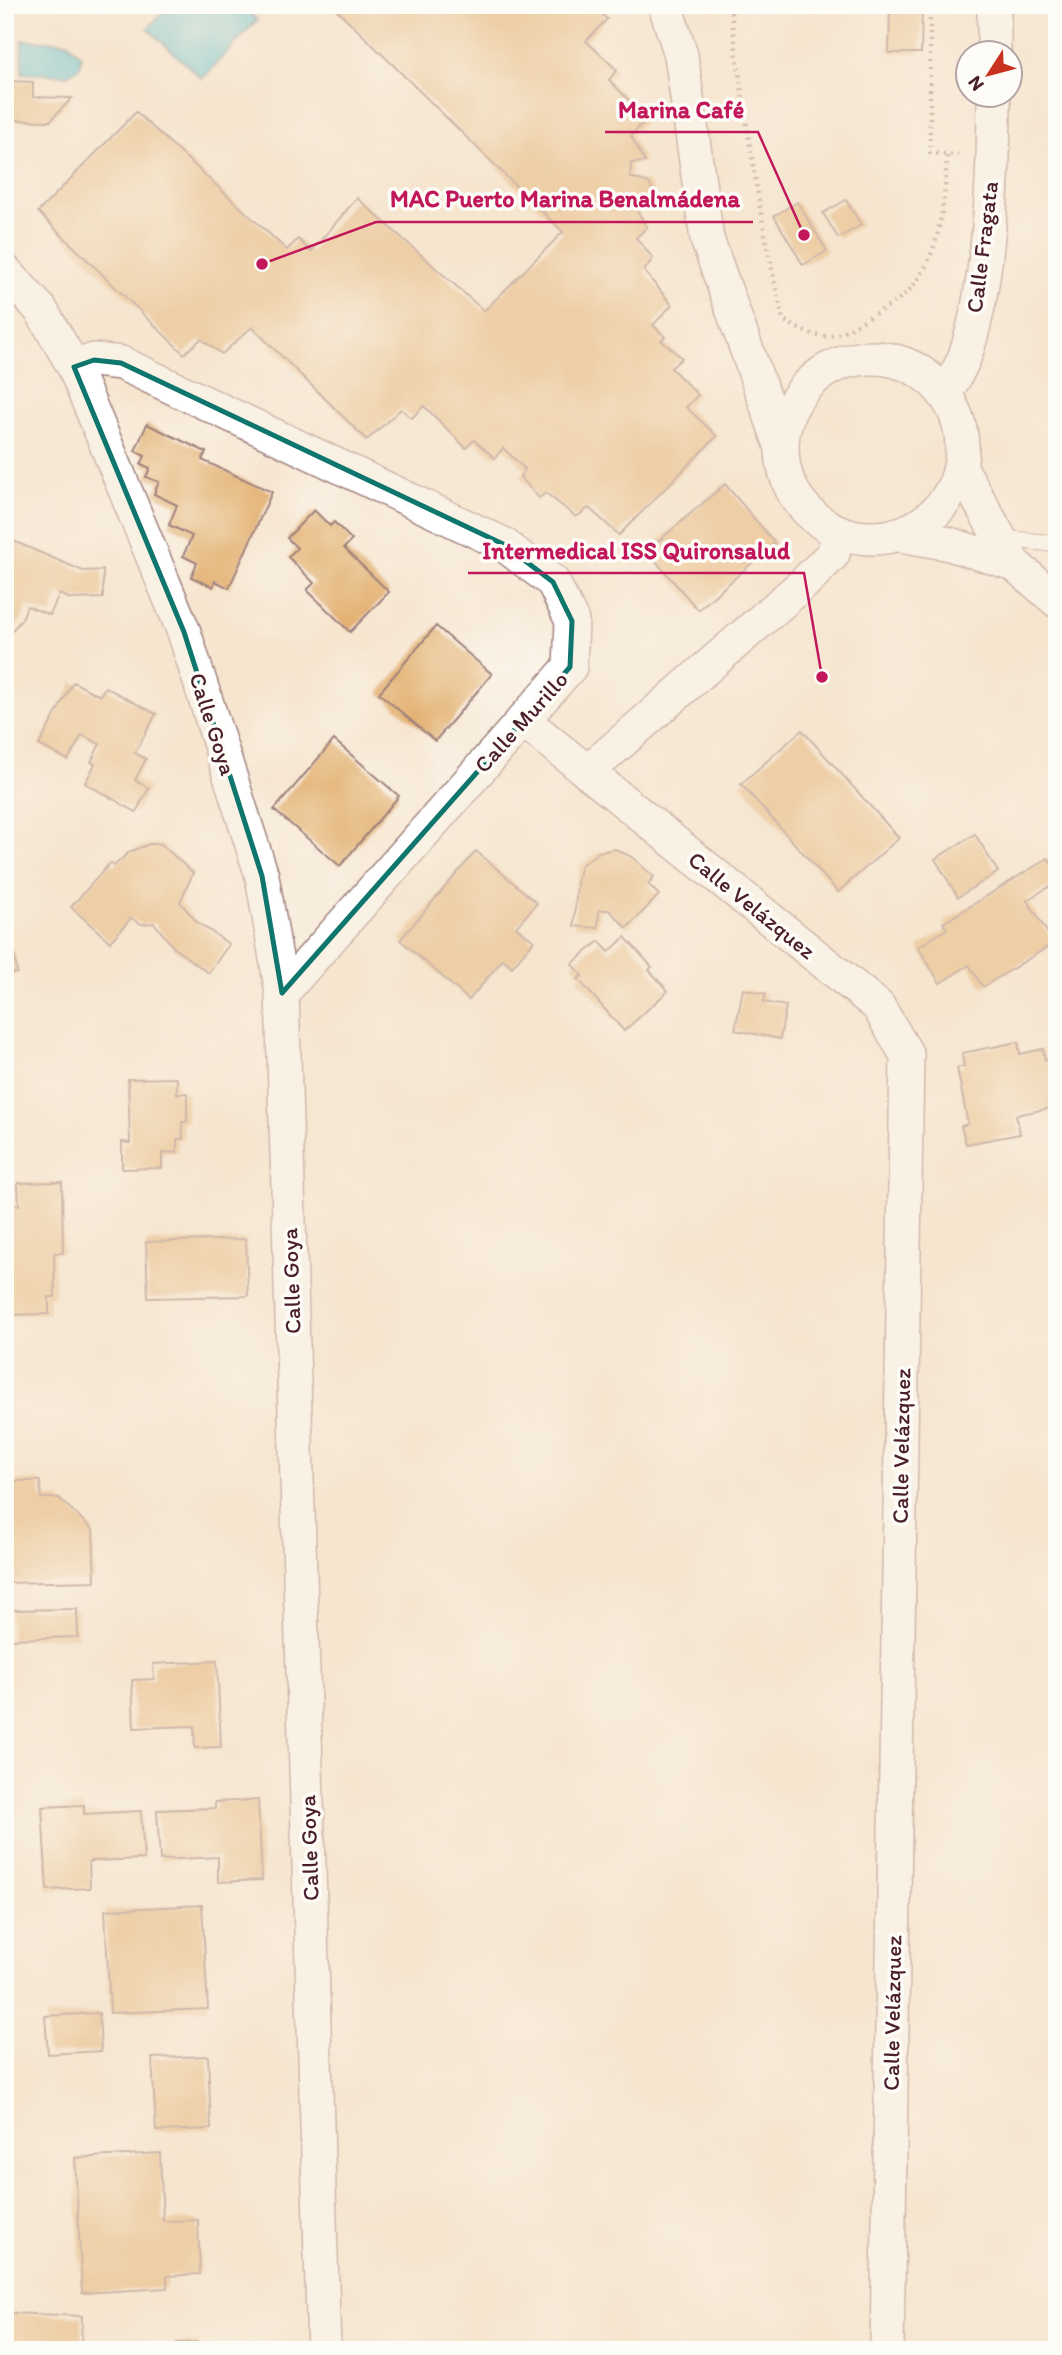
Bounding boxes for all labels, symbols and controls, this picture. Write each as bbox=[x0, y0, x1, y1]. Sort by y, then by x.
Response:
north arrow bbox=[954, 38, 1024, 108]
text: N bbox=[963, 72, 989, 96]
callout: Marina Café bbox=[605, 87, 758, 132]
text: Marina Café bbox=[618, 95, 744, 124]
callout: MAC Puerto Marina Benalmádena bbox=[376, 177, 753, 222]
street label: Calle Fragata bbox=[960, 179, 1004, 315]
text: MAC Puerto Marina Benalmádena bbox=[390, 184, 740, 213]
callout: Intermedical ISS Quironsalud bbox=[468, 528, 804, 573]
text: Intermedical ISS Quironsalud bbox=[482, 536, 790, 565]
street label: Calle Murillo bbox=[468, 665, 574, 779]
street label: Calle Goya bbox=[183, 669, 243, 779]
street label: Calle Velázquez bbox=[683, 845, 822, 965]
street label: Calle Goya bbox=[275, 1227, 307, 1335]
street label: Calle Velázquez bbox=[886, 1368, 916, 1524]
street label: Calle Goya bbox=[293, 1794, 325, 1902]
street label: Calle Velázquez bbox=[877, 1935, 907, 2091]

